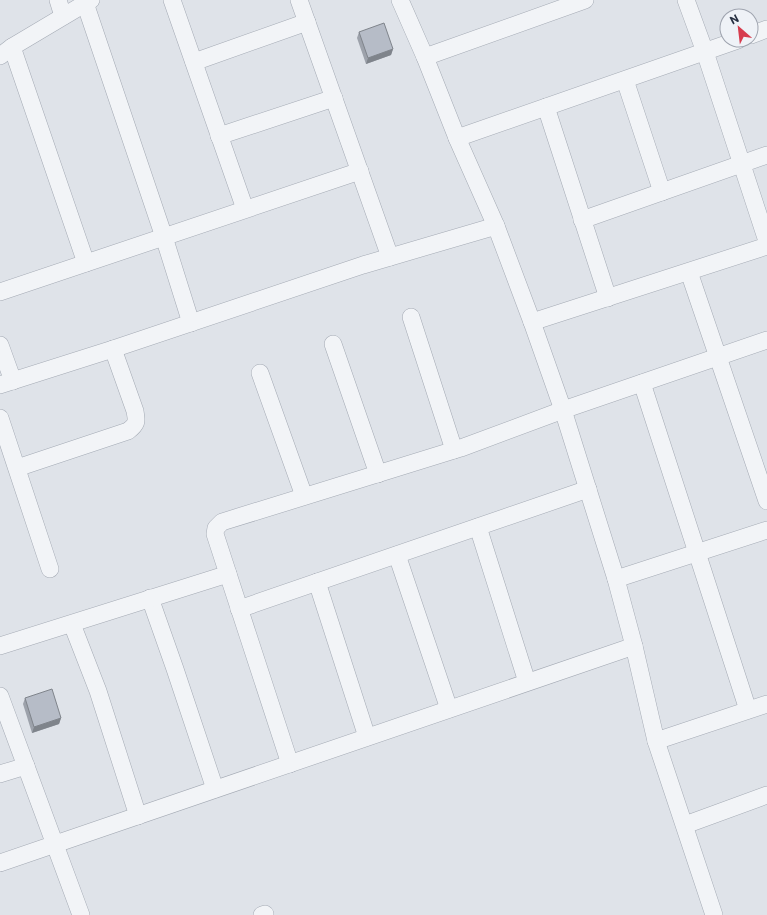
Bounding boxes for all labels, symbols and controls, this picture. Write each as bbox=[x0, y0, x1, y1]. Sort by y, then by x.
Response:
north arrow bbox=[719, 8, 759, 48]
text: N bbox=[727, 11, 741, 26]

